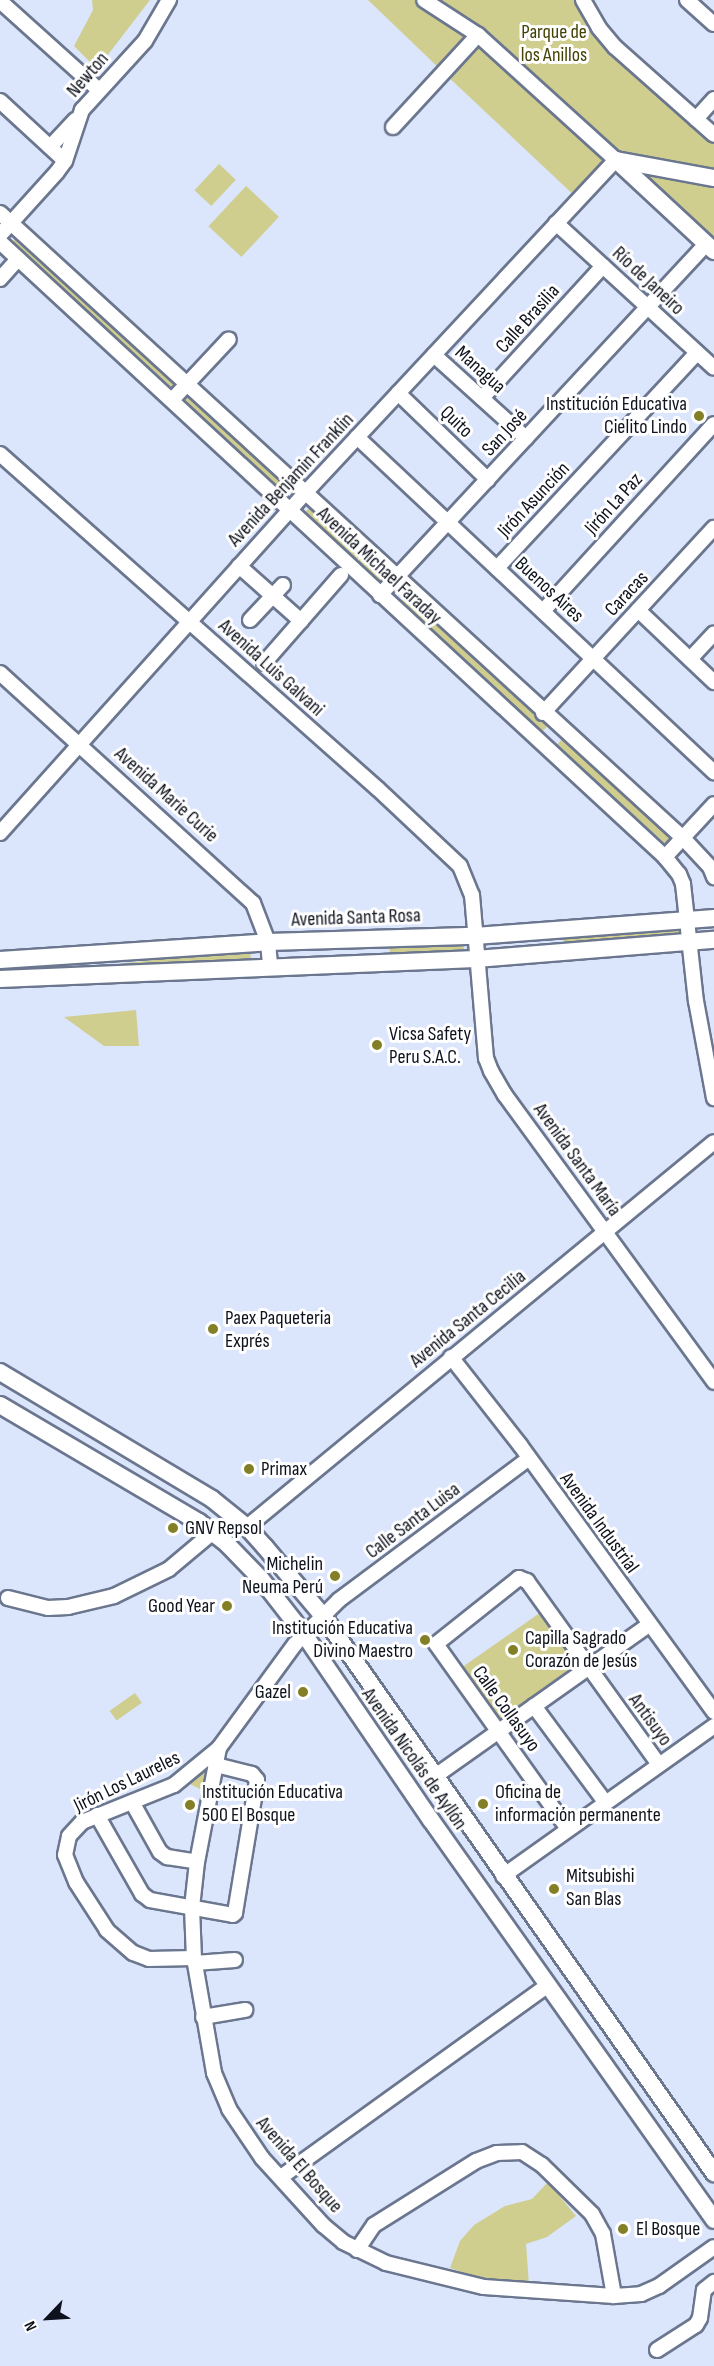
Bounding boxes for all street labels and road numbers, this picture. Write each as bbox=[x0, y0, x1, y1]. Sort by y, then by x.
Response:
street label: Newton bbox=[62, 47, 114, 103]
street label: Río de Janeiro bbox=[607, 242, 689, 320]
street label: Calle Brasilia bbox=[491, 280, 565, 358]
street label: Managua bbox=[450, 341, 510, 399]
street label: Quito bbox=[435, 401, 477, 443]
street label: San José bbox=[477, 404, 533, 462]
street label: Avenida Benjamin Franklin bbox=[223, 408, 359, 552]
street label: Jirón Asunción bbox=[493, 457, 575, 543]
street label: Jirón La Paz bbox=[580, 468, 648, 540]
street label: Avenida Michael Faraday bbox=[312, 502, 446, 630]
street label: Buenos Aires bbox=[510, 552, 588, 628]
street label: Caracas bbox=[600, 567, 654, 621]
street label: Avenida Luis Galvani bbox=[213, 614, 329, 722]
street label: Avenida Marie Curie bbox=[109, 742, 223, 848]
street label: Avenida Santa Rosa bbox=[291, 904, 421, 932]
street label: Avenida Santa María bbox=[528, 1099, 626, 1221]
street label: Avenida Santa Cecilia bbox=[405, 1265, 531, 1373]
street label: Avenida Industrial bbox=[554, 1468, 644, 1578]
street label: Calle Santa Luisa bbox=[361, 1478, 465, 1564]
street label: Calle Collasuyo bbox=[467, 1661, 545, 1757]
street label: Avenida Nicolás de Ayllón bbox=[356, 1684, 472, 1834]
street label: Antisuyo bbox=[623, 1689, 677, 1751]
street label: Jirón Los Laureles bbox=[70, 1746, 184, 1818]
street label: Avenida El Bosque bbox=[251, 2112, 347, 2218]

